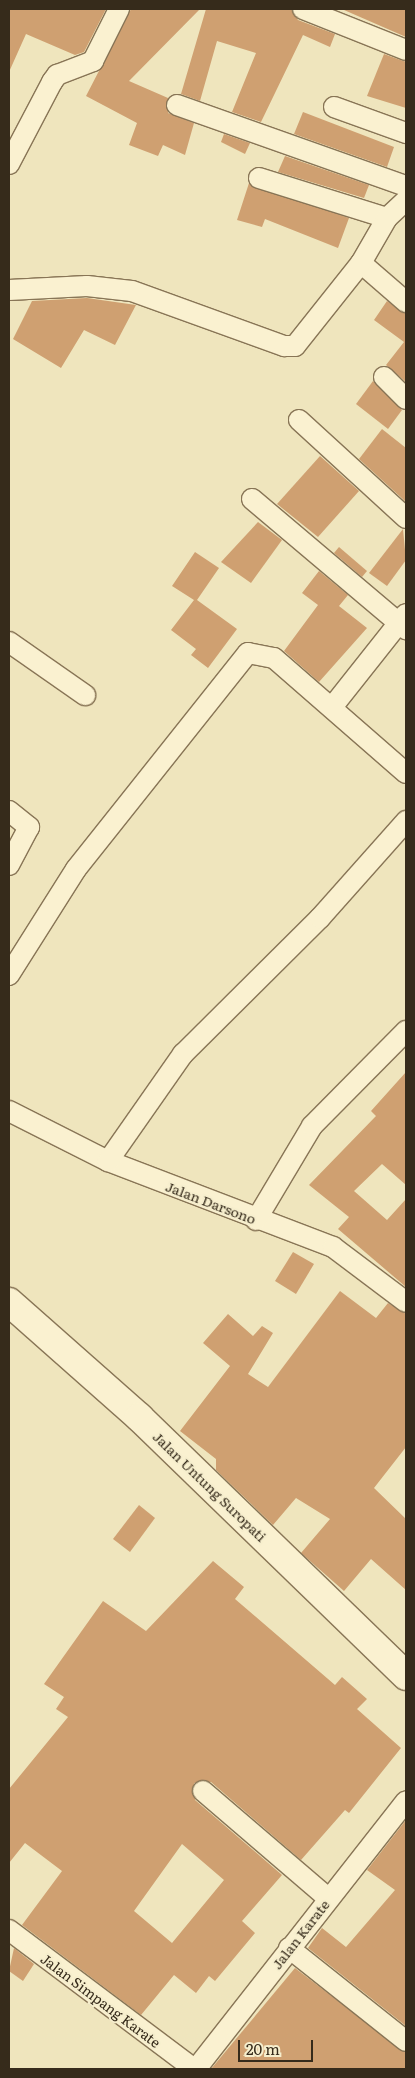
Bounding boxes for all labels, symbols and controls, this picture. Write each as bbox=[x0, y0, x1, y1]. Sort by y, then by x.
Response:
street label: Jalan Darsono bbox=[163, 1177, 259, 1227]
street label: Jalan Untung Suropati bbox=[150, 1428, 270, 1544]
street label: Jalan Karate bbox=[268, 1896, 332, 1972]
street label: Jalan Simpang Karate bbox=[38, 1949, 164, 2051]
scale bar bbox=[240, 2030, 315, 2062]
text: 20 m bbox=[246, 2037, 280, 2060]

